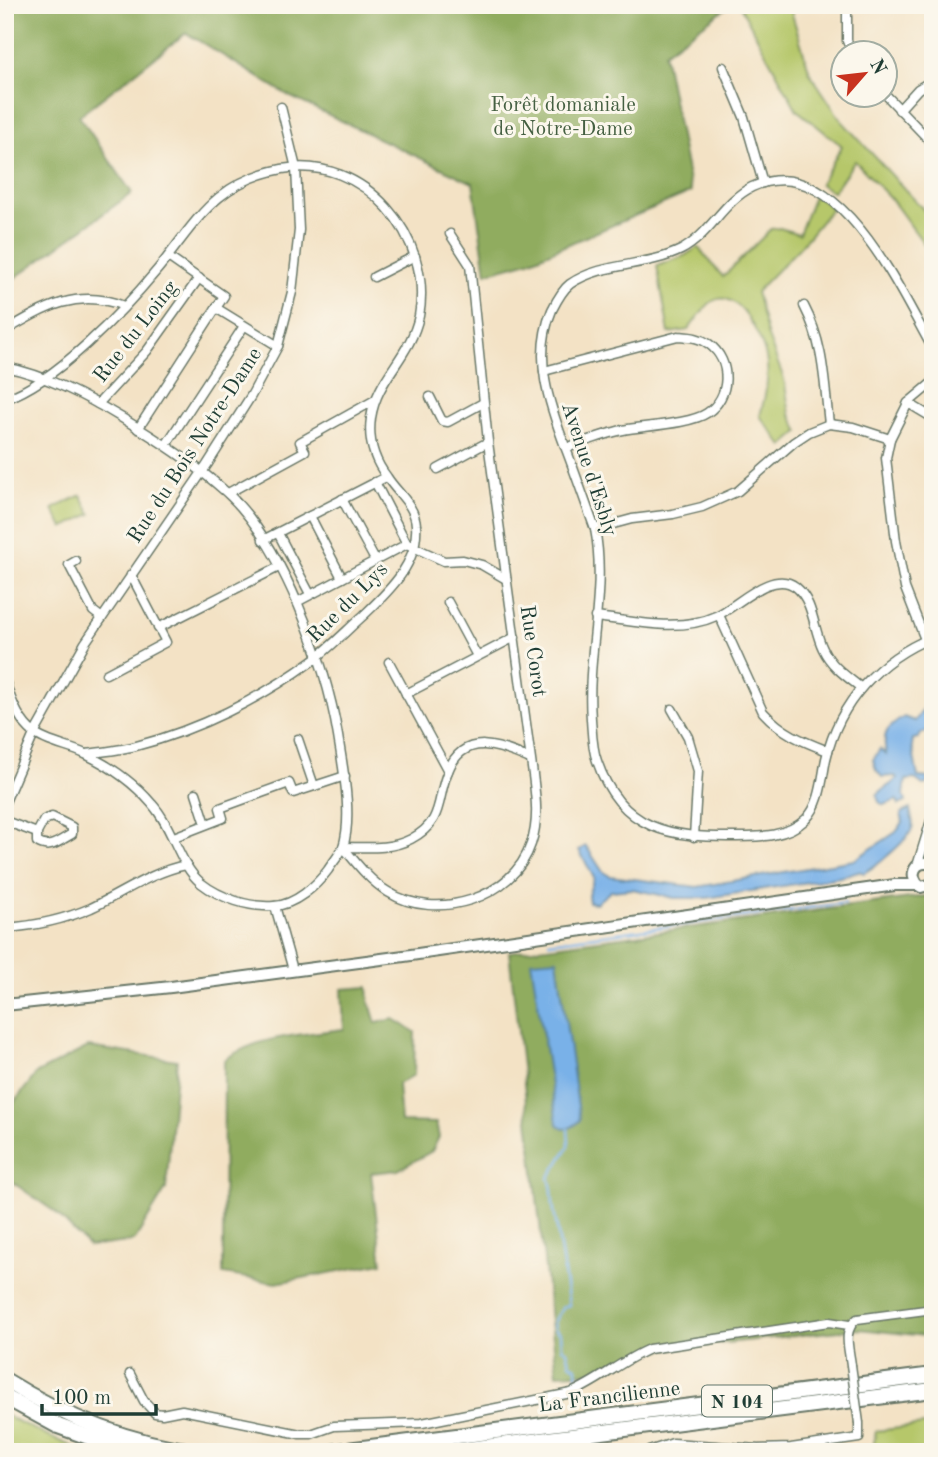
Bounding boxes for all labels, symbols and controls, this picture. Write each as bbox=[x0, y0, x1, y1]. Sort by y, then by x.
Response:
north arrow bbox=[830, 38, 900, 108]
text: N bbox=[865, 56, 889, 78]
park label: Forêt domaniale de Notre-Dame bbox=[490, 95, 636, 140]
street label: Rue du Loing bbox=[90, 277, 183, 387]
street label: Rue du Bois Notre-Dame bbox=[124, 344, 266, 547]
street label: Avenue d'Esbly bbox=[557, 400, 620, 539]
street label: Rue du Lys bbox=[304, 559, 392, 647]
street label: Rue Corot bbox=[516, 604, 549, 699]
scale bar bbox=[42, 1373, 156, 1417]
street label: La Francilienne bbox=[537, 1378, 681, 1417]
road number: N 104 bbox=[702, 1386, 772, 1416]
text: 100 m bbox=[52, 1388, 111, 1409]

